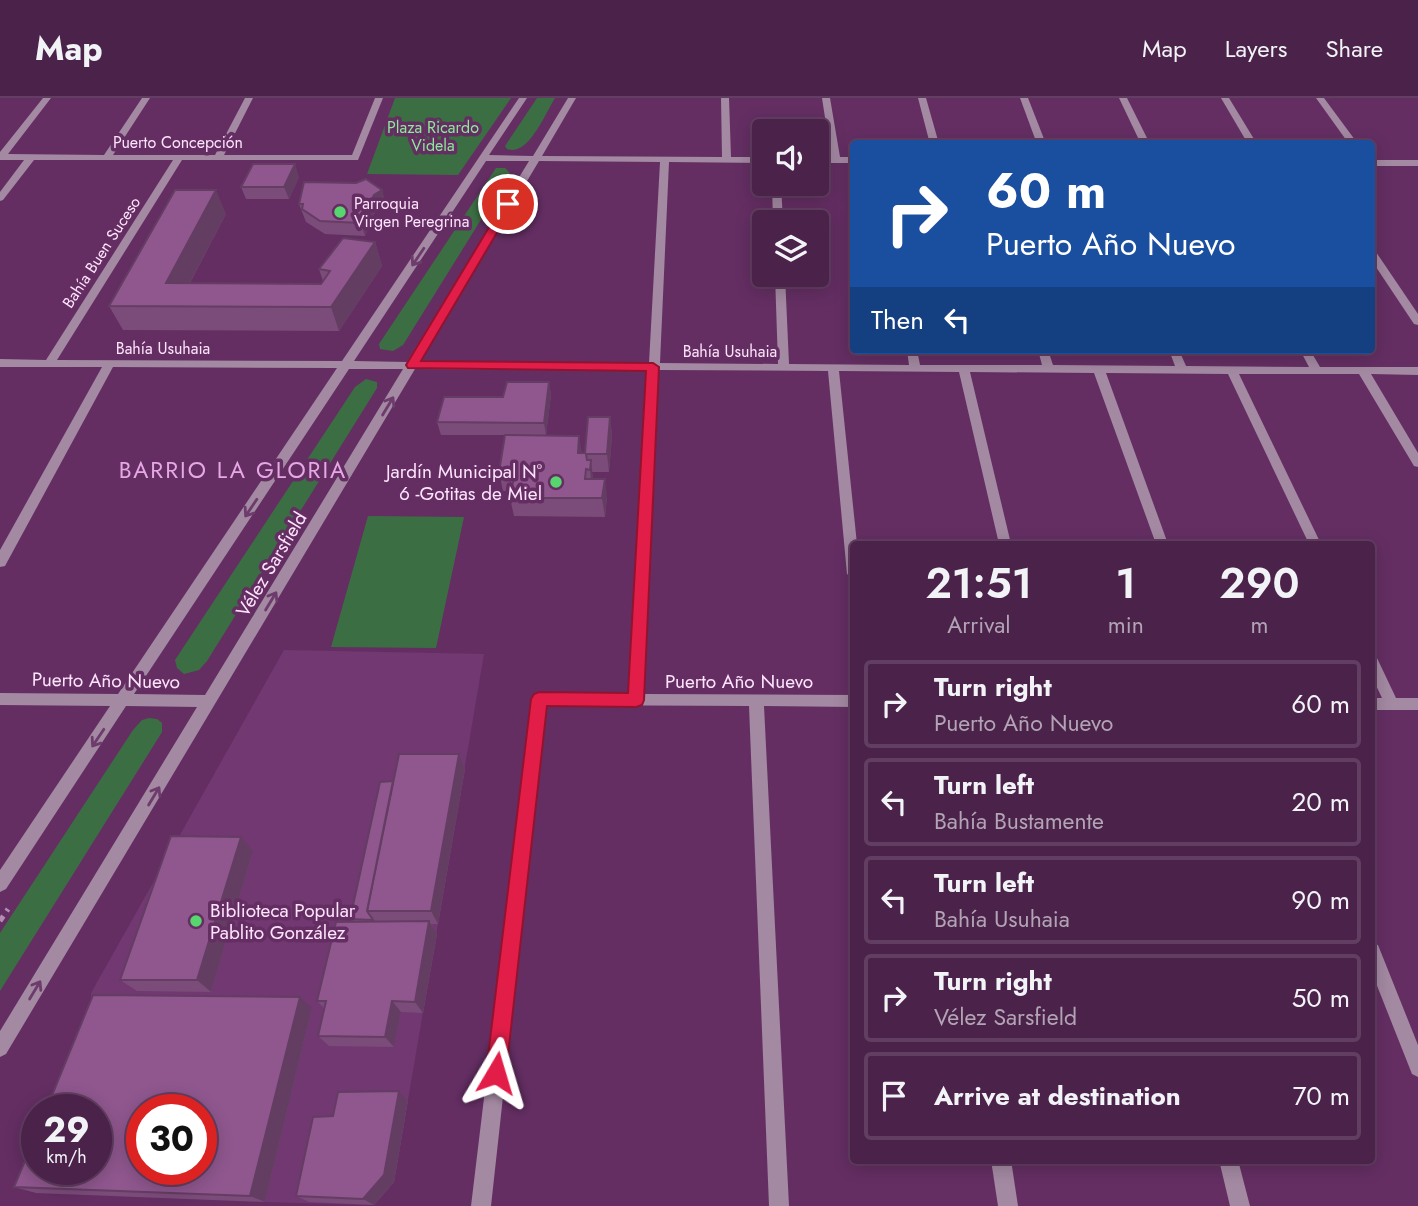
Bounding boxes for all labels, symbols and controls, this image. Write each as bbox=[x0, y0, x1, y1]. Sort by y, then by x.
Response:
text: Map bbox=[35, 25, 103, 72]
text: Map bbox=[1142, 31, 1187, 66]
text: Layers bbox=[1225, 31, 1287, 66]
text: Share bbox=[1325, 31, 1383, 66]
park label: Plaza Ricardo Videla bbox=[387, 116, 479, 157]
map controls bbox=[752, 119, 829, 287]
button: sound bbox=[752, 119, 829, 196]
street label: Puerto Concepción bbox=[113, 131, 243, 154]
text: 60 m bbox=[986, 156, 1106, 226]
icon: right bbox=[871, 168, 962, 259]
pin bbox=[478, 174, 538, 234]
icon: arrive bbox=[489, 185, 527, 223]
street label: Bahía Buen Suceso bbox=[57, 192, 146, 313]
place label: Parroquia Virgen Peregrina bbox=[354, 192, 469, 233]
marker: Parroquia Virgen Peregrina bbox=[332, 204, 348, 220]
button: layers bbox=[752, 210, 829, 287]
text: Puerto Año Nuevo bbox=[986, 221, 1236, 267]
one-way arrow bbox=[411, 247, 425, 266]
text: Then bbox=[871, 301, 924, 339]
icon: left bbox=[938, 301, 976, 339]
street label: Bahía Usuhaia bbox=[116, 337, 210, 360]
street label: Bahía Usuhaia bbox=[683, 340, 777, 363]
one-way arrow bbox=[381, 396, 395, 416]
district label: BARRIO LA GLORIA bbox=[119, 453, 347, 487]
place label: Jardín Municipal N° 6 -Gotitas de Miel bbox=[383, 458, 542, 507]
marker: Jardín Municipal N° 6 -Gotitas de Miel bbox=[548, 474, 564, 490]
one-way arrow bbox=[244, 497, 258, 517]
street label: Vélez Sarsfield bbox=[229, 507, 313, 622]
text: 21:51 bbox=[925, 553, 1032, 614]
text: 1 bbox=[1116, 553, 1136, 614]
text: 290 bbox=[1219, 553, 1300, 614]
one-way arrow bbox=[265, 591, 279, 611]
text: Arrival bbox=[947, 608, 1011, 642]
text: min bbox=[1108, 608, 1144, 642]
text: m bbox=[1250, 608, 1268, 642]
street label: Puerto Año Nuevo bbox=[32, 666, 180, 695]
street label: Puerto Año Nuevo bbox=[665, 668, 813, 695]
text: Turn right bbox=[934, 668, 1052, 706]
icon: right bbox=[875, 685, 913, 723]
text: 60 m bbox=[1291, 685, 1350, 723]
text: Puerto Año Nuevo bbox=[934, 706, 1113, 740]
one-way arrow bbox=[91, 727, 105, 747]
text: Turn left bbox=[934, 766, 1034, 804]
icon: left bbox=[875, 783, 913, 821]
text: 20 m bbox=[1292, 783, 1350, 821]
one-way arrow bbox=[147, 786, 161, 806]
text: Bahía Bustamente bbox=[934, 804, 1104, 838]
text: Turn left bbox=[934, 864, 1034, 902]
icon: left bbox=[875, 881, 913, 919]
text: 90 m bbox=[1291, 881, 1350, 919]
place label: Biblioteca Popular Pablito González bbox=[210, 897, 356, 946]
text: Bahía Usuhaia bbox=[934, 902, 1070, 936]
marker: Biblioteca Popular Pablito González bbox=[188, 913, 204, 929]
text: Turn right bbox=[934, 962, 1052, 1000]
icon: right bbox=[875, 979, 913, 1017]
text: 50 m bbox=[1292, 979, 1350, 1017]
one-way arrow bbox=[29, 981, 43, 1001]
text: Vélez Sarsfield bbox=[934, 1000, 1077, 1034]
position arrow bbox=[459, 1036, 533, 1110]
icon: arrive bbox=[875, 1077, 913, 1115]
text: Arrive at destination bbox=[934, 1077, 1181, 1115]
text: 70 m bbox=[1293, 1077, 1350, 1115]
speed limit sign: 30 bbox=[126, 1094, 217, 1185]
text: 29 bbox=[43, 1105, 90, 1155]
text: km/h bbox=[46, 1144, 87, 1170]

